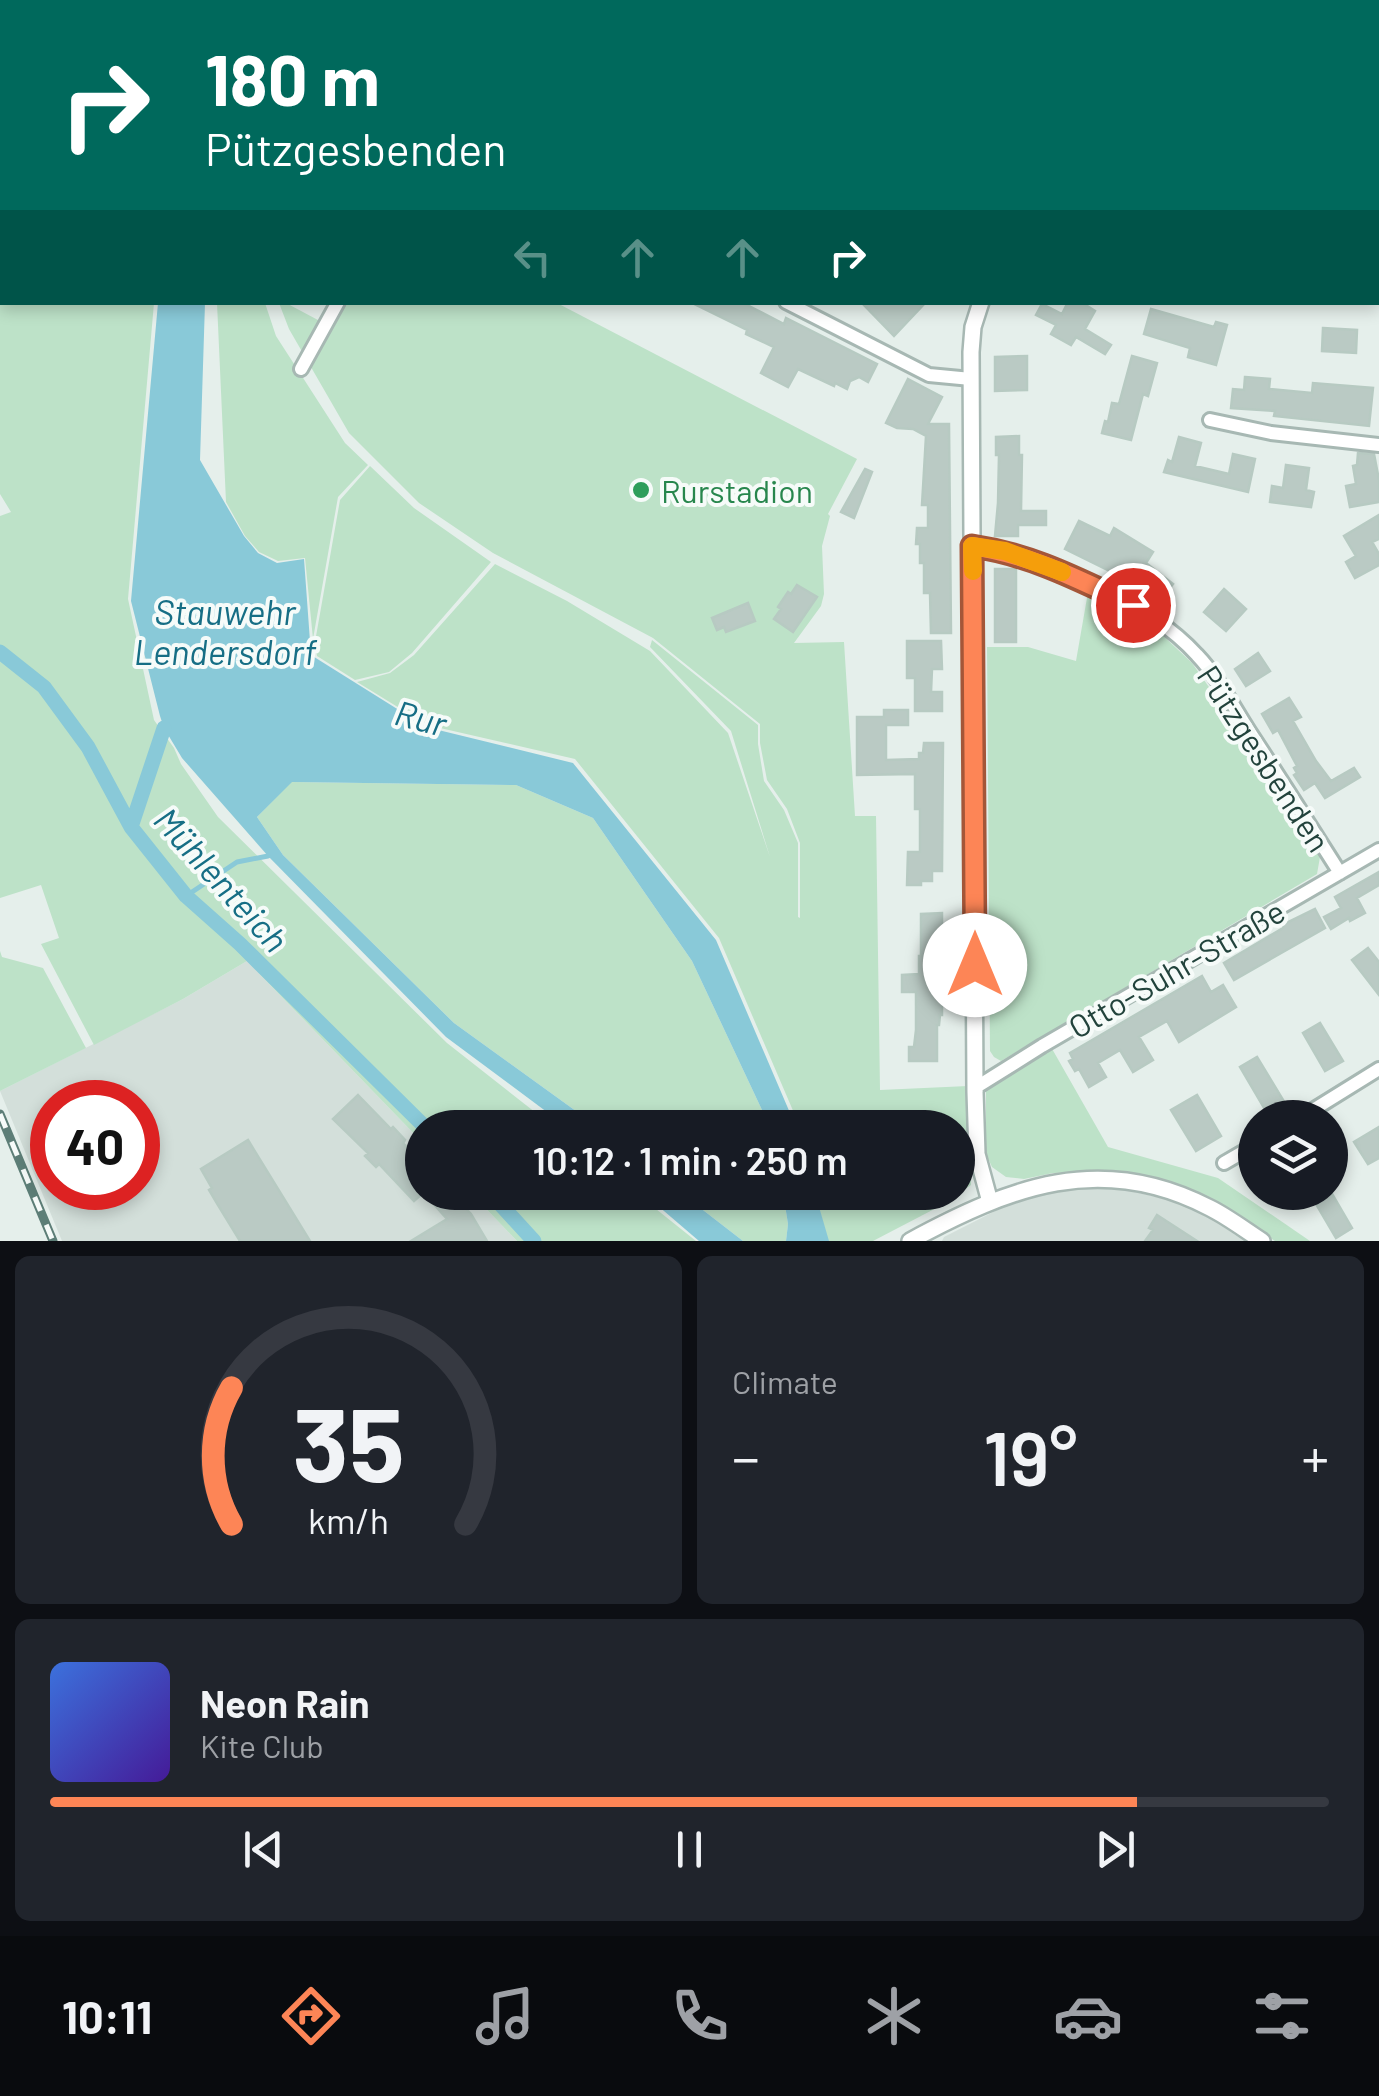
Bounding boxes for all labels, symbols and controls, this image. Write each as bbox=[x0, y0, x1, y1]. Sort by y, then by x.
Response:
text: 180 m bbox=[205, 36, 380, 120]
icon: right bbox=[40, 40, 170, 170]
text: Pützgesbenden bbox=[205, 121, 507, 175]
icon: left bbox=[505, 230, 560, 285]
icon: ahead bbox=[610, 230, 665, 285]
icon: ahead bbox=[715, 230, 770, 285]
icon: right bbox=[820, 230, 875, 285]
place label: Rurstadion bbox=[661, 471, 813, 509]
marker: Rurstadion bbox=[630, 479, 652, 501]
pin bbox=[1091, 563, 1176, 648]
icon: arrive bbox=[1106, 578, 1161, 633]
water label: Stauwehr Lendersdorf bbox=[134, 590, 317, 672]
street label: Pützgesbenden bbox=[1191, 658, 1339, 858]
water label: Rur bbox=[391, 690, 453, 744]
water label: Mühlenteich bbox=[146, 798, 298, 960]
street label: Otto-Suhr-Straße bbox=[1061, 891, 1291, 1045]
position arrow bbox=[923, 913, 1027, 1017]
speed limit sign: 40 bbox=[30, 1080, 160, 1210]
map controls bbox=[1238, 1100, 1348, 1210]
button: layers bbox=[1238, 1100, 1348, 1210]
text: 10:12 · 1 min · 250 m bbox=[532, 1137, 848, 1183]
text: Climate bbox=[732, 1362, 838, 1400]
text: 35 bbox=[292, 1378, 405, 1503]
text: 19° bbox=[983, 1411, 1078, 1501]
text: − bbox=[732, 1423, 760, 1489]
text: + bbox=[1301, 1423, 1329, 1489]
text: km/h bbox=[308, 1498, 389, 1541]
text: Neon Rain bbox=[200, 1680, 369, 1726]
text: Kite Club bbox=[200, 1726, 324, 1764]
icon: previous bbox=[236, 1822, 291, 1877]
icon: pause bbox=[662, 1822, 717, 1877]
icon: next bbox=[1088, 1822, 1143, 1877]
icon: directions bbox=[276, 1981, 346, 2051]
icon: music bbox=[470, 1981, 540, 2051]
icon: phone bbox=[665, 1981, 735, 2051]
icon: climate bbox=[859, 1981, 929, 2051]
icon: car bbox=[1053, 1981, 1123, 2051]
icon: filters bbox=[1247, 1981, 1317, 2051]
text: 10:11 bbox=[62, 1989, 152, 2043]

